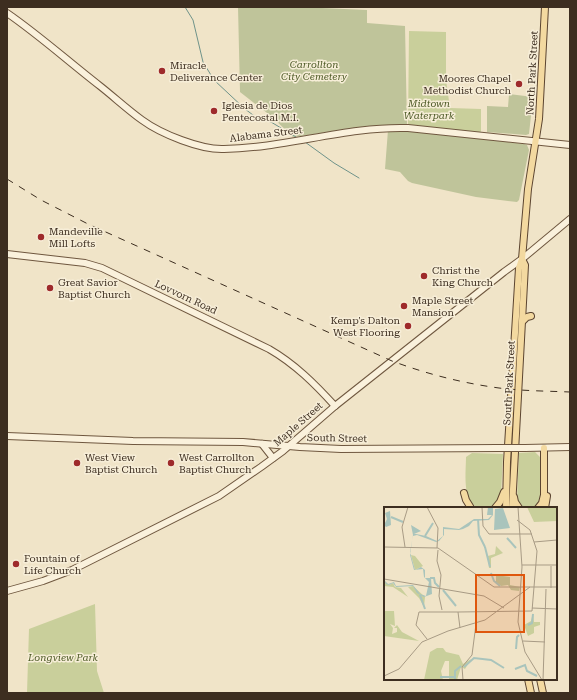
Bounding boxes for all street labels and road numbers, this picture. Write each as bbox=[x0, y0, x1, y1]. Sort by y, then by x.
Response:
street label: North Park Street bbox=[524, 30, 540, 115]
street label: Alabama Street bbox=[229, 124, 303, 144]
street label: Lovvorn Road bbox=[153, 278, 219, 317]
street label: South Park Street bbox=[501, 340, 517, 426]
street label: Maple Street bbox=[271, 400, 325, 448]
street label: South Street bbox=[307, 432, 367, 444]

